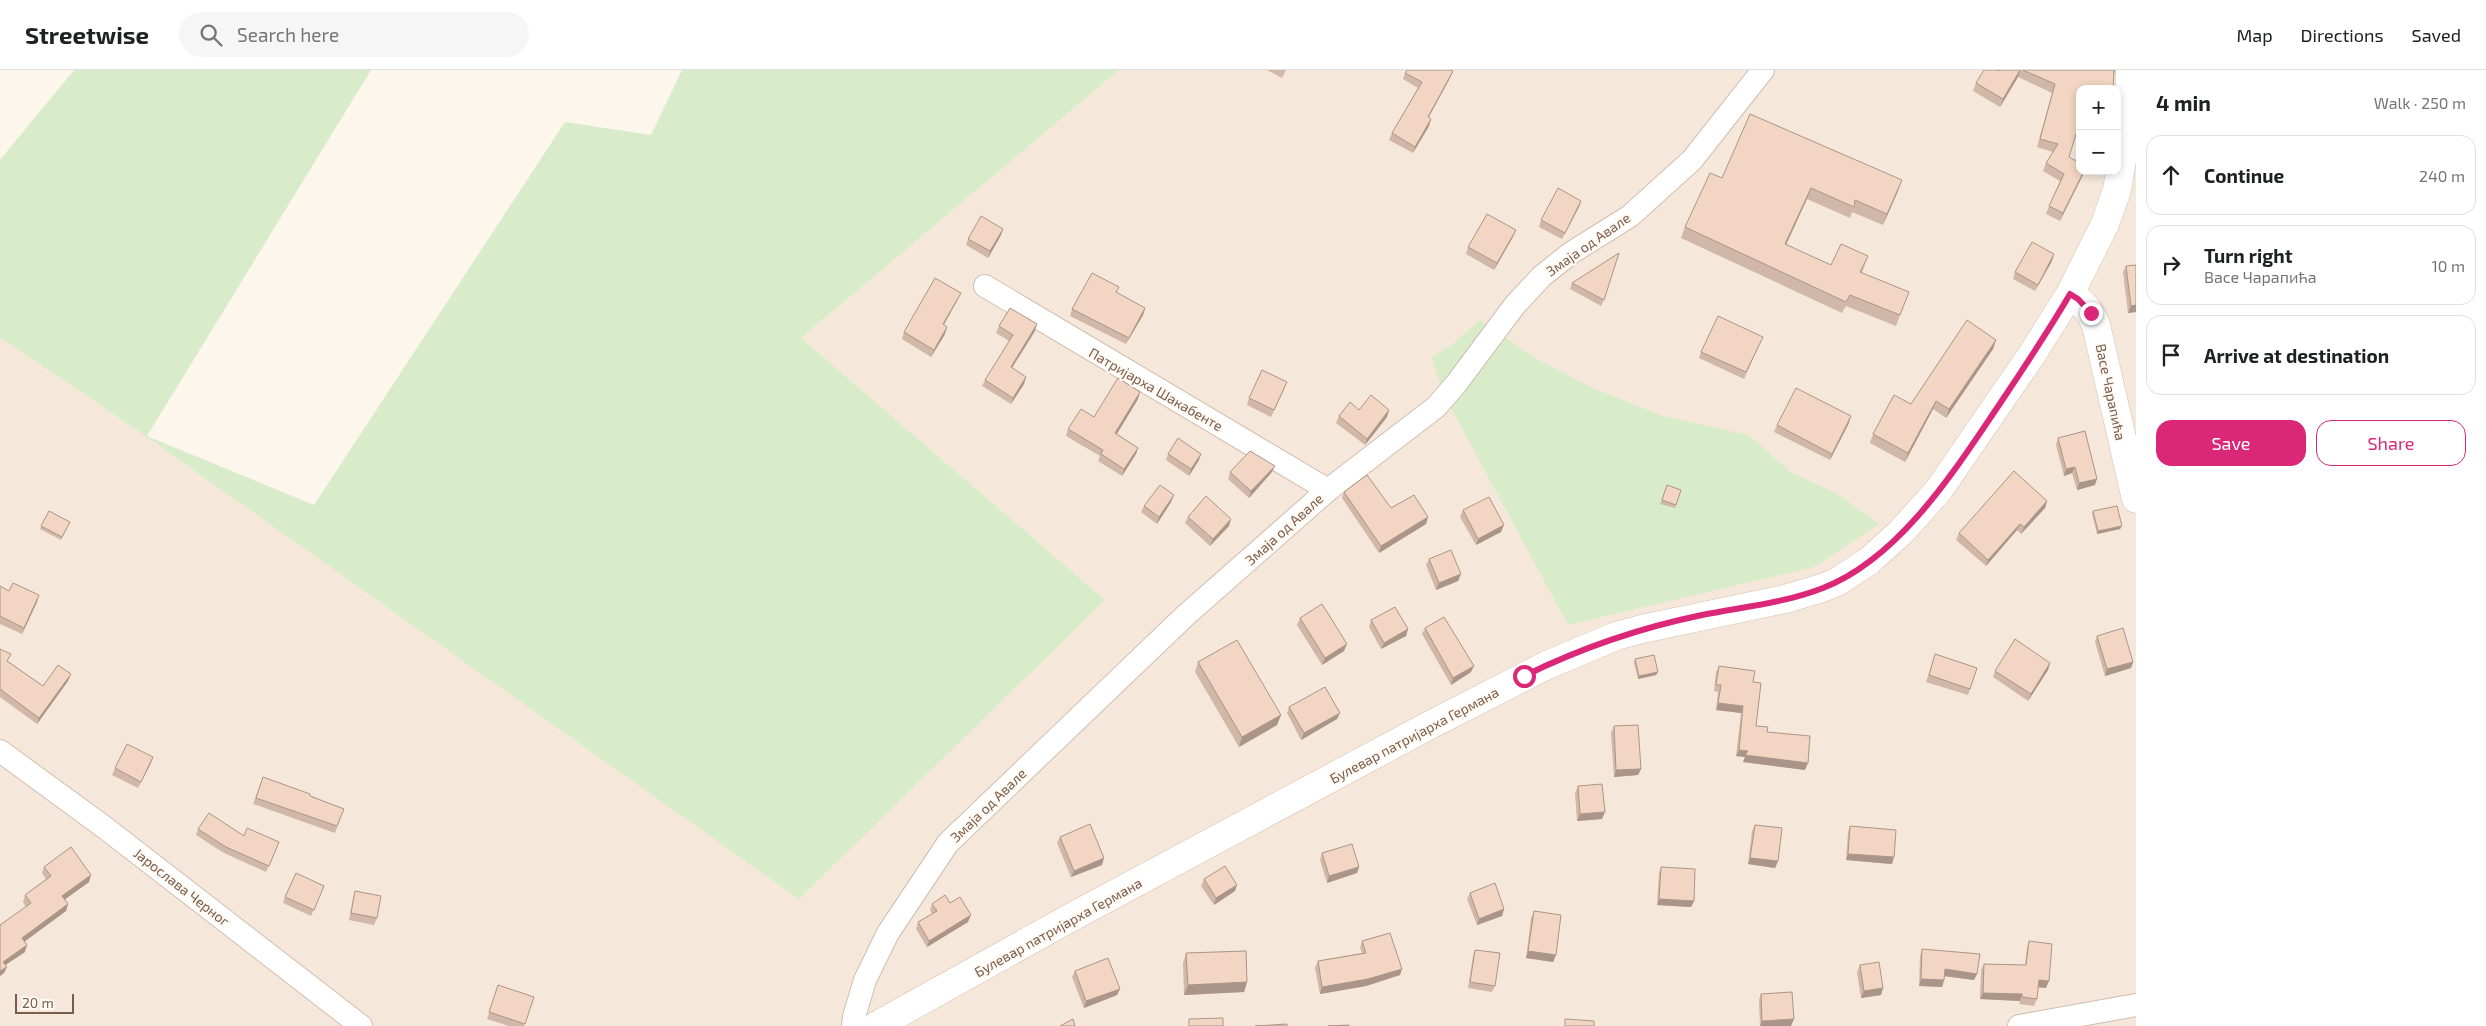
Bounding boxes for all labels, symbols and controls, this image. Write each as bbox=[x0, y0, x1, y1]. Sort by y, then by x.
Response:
search box bbox=[179, 12, 529, 57]
text: Streetwise bbox=[25, 20, 149, 49]
icon: search bbox=[197, 21, 225, 49]
text: Search here bbox=[237, 23, 339, 46]
text: Map bbox=[2236, 24, 2273, 46]
text: Directions bbox=[2301, 24, 2384, 46]
text: Saved bbox=[2412, 24, 2461, 46]
map controls bbox=[2076, 85, 2121, 175]
button: + bbox=[2076, 85, 2121, 130]
text: 4 min bbox=[2156, 90, 2211, 115]
text: Walk · 250 m bbox=[2374, 93, 2466, 112]
button: − bbox=[2076, 130, 2121, 175]
icon: ahead bbox=[2157, 161, 2185, 189]
text: Continue bbox=[2204, 164, 2284, 187]
text: 240 m bbox=[2419, 166, 2465, 185]
street label: Змаја од Авале bbox=[1543, 209, 1633, 279]
text: Turn right bbox=[2204, 244, 2292, 267]
icon: right bbox=[2157, 251, 2185, 279]
text: 10 m bbox=[2431, 256, 2465, 275]
text: Васе Чарапића bbox=[2204, 267, 2316, 286]
route end bbox=[2080, 302, 2103, 325]
icon: arrive bbox=[2157, 341, 2185, 369]
street label: Васе Чарапића bbox=[2092, 342, 2130, 442]
street label: Патријарха Шакабенте bbox=[1086, 344, 1226, 434]
text: Arrive at destination bbox=[2204, 344, 2389, 367]
button: Save bbox=[2156, 420, 2306, 466]
button: Share bbox=[2316, 420, 2466, 466]
street label: Змаја од Авале bbox=[1242, 490, 1326, 568]
route start bbox=[1513, 665, 1536, 688]
street label: Булевар патријарха Германа bbox=[1327, 683, 1501, 787]
street label: Змаја од Авале bbox=[946, 764, 1030, 846]
street label: Јарослава Черног bbox=[131, 844, 234, 930]
street label: Булевар патријарха Германа bbox=[971, 874, 1145, 980]
scale bar bbox=[15, 991, 74, 1014]
text: 20 m bbox=[22, 994, 54, 1011]

